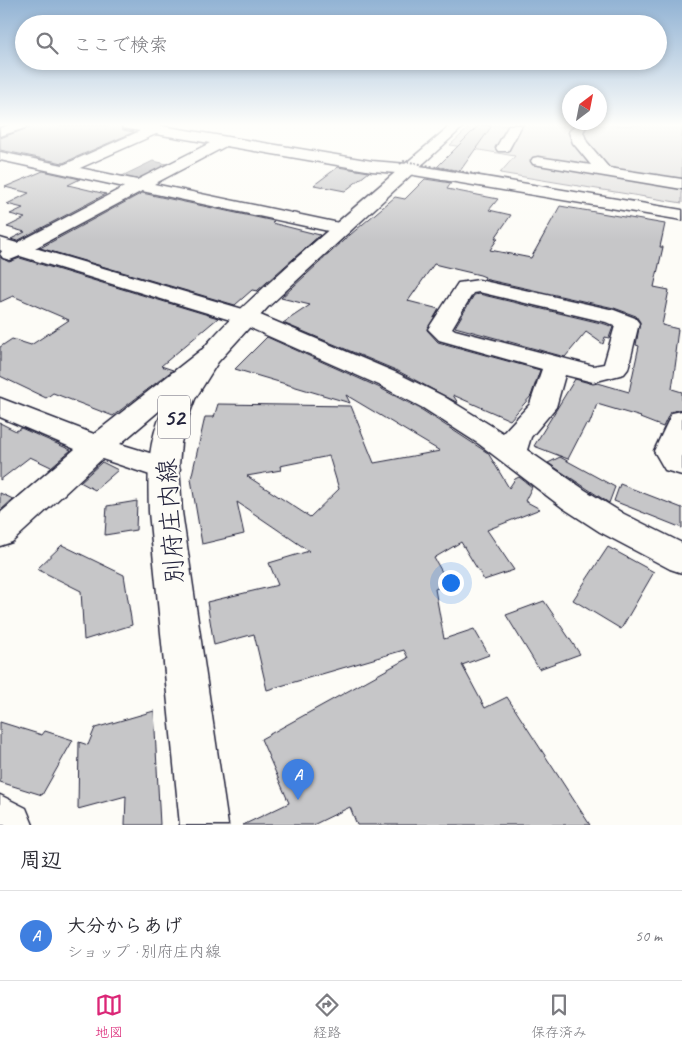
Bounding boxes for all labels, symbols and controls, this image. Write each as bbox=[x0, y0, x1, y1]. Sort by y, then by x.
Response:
search box bbox=[15, 15, 667, 70]
icon: search bbox=[33, 29, 61, 57]
text: ここで検索 bbox=[73, 33, 168, 57]
north arrow bbox=[562, 85, 607, 130]
road number: 52 bbox=[158, 396, 190, 438]
street label: 別府庄内線 bbox=[151, 458, 191, 584]
your location bbox=[438, 570, 464, 596]
pin: A bbox=[282, 759, 314, 800]
text: 周辺 bbox=[20, 847, 62, 873]
text: 大分からあげ bbox=[67, 914, 182, 938]
text: A bbox=[32, 926, 40, 946]
text: 50 m bbox=[635, 926, 662, 946]
text: ショップ · 別府庄内線 bbox=[67, 942, 221, 962]
tab: 地図 bbox=[95, 991, 123, 1041]
tab: 経路 bbox=[313, 991, 341, 1041]
tab: 保存済み bbox=[531, 991, 587, 1041]

